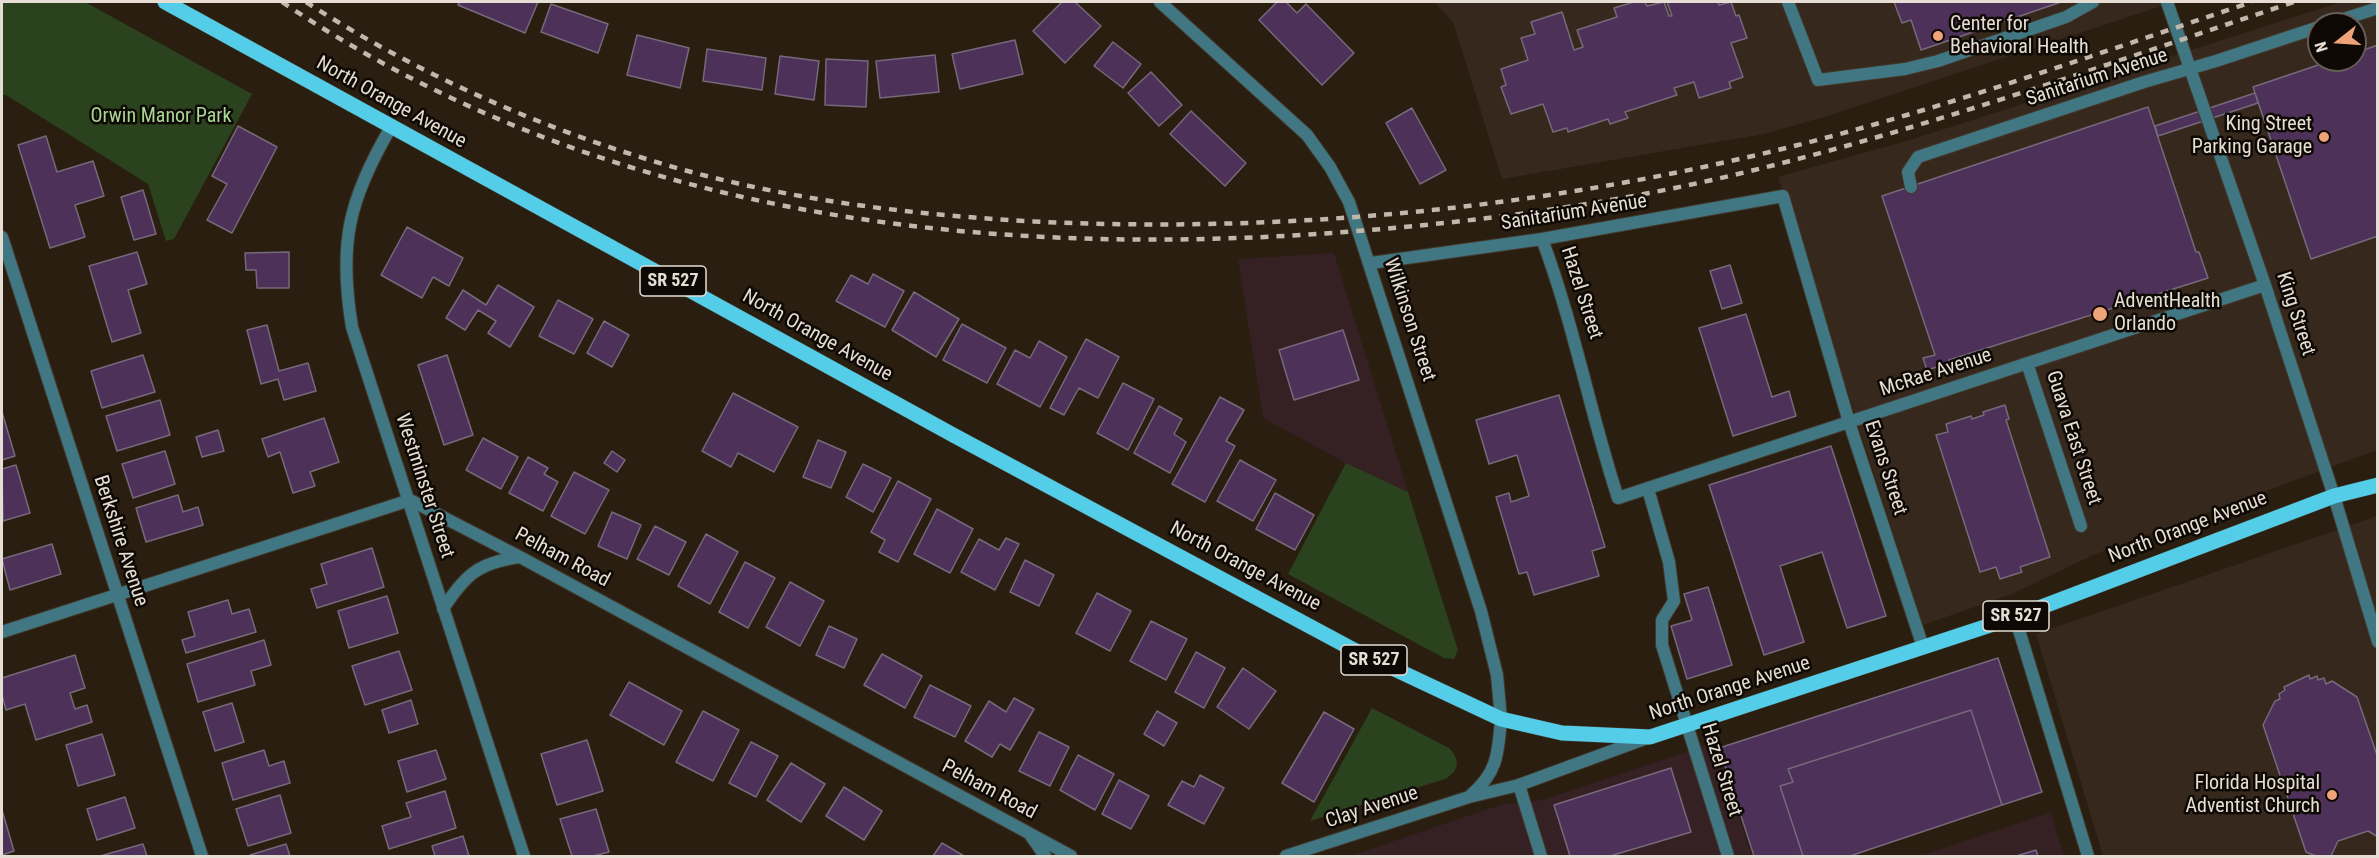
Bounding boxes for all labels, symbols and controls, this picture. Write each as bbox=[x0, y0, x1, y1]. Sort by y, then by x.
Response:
north arrow bbox=[2307, 12, 2367, 72]
place label: Center for Behavioral Health bbox=[1950, 13, 2089, 60]
marker: Center for Behavioral Health bbox=[1931, 29, 1945, 43]
text: N bbox=[2311, 39, 2332, 54]
street label: Sanitarium Avenue bbox=[2023, 44, 2171, 112]
street label: North Orange Avenue bbox=[312, 52, 470, 154]
park label: Orwin Manor Park bbox=[91, 105, 231, 129]
place label: King Street Parking Garage bbox=[2192, 113, 2312, 160]
marker: King Street Parking Garage bbox=[2317, 130, 2331, 144]
street label: Sanitarium Avenue bbox=[1499, 190, 1649, 236]
street label: Hazel Street bbox=[1555, 244, 1607, 342]
street label: Wilkinson Street bbox=[1378, 255, 1440, 385]
road number: SR 527 bbox=[640, 266, 706, 296]
street label: King Street bbox=[2270, 269, 2320, 359]
street label: North Orange Avenue bbox=[738, 285, 896, 387]
place label: AdventHealth Orlando bbox=[2114, 290, 2220, 337]
marker: AdventHealth Orlando bbox=[2091, 305, 2109, 323]
street label: McRae Avenue bbox=[1877, 344, 1995, 402]
street label: Guava East Street bbox=[2040, 368, 2106, 508]
street label: Westminster Street bbox=[389, 411, 459, 561]
street label: Evans Street bbox=[1858, 418, 1912, 518]
street label: Berkshire Avenue bbox=[88, 473, 152, 609]
street label: North Orange Avenue bbox=[2105, 487, 2271, 569]
street label: North Orange Avenue bbox=[1165, 517, 1325, 617]
street label: Pelham Road bbox=[510, 523, 614, 593]
road number: SR 527 bbox=[1983, 601, 2049, 631]
road number: SR 527 bbox=[1341, 645, 1407, 675]
street label: North Orange Avenue bbox=[1647, 652, 1813, 726]
street label: Hazel Street bbox=[1695, 721, 1747, 819]
street label: Pelham Road bbox=[937, 755, 1041, 825]
place label: Florida Hospital Adventist Church bbox=[2185, 772, 2320, 819]
street label: Clay Avenue bbox=[1323, 782, 1421, 834]
marker: Florida Hospital Adventist Church bbox=[2325, 788, 2339, 802]

